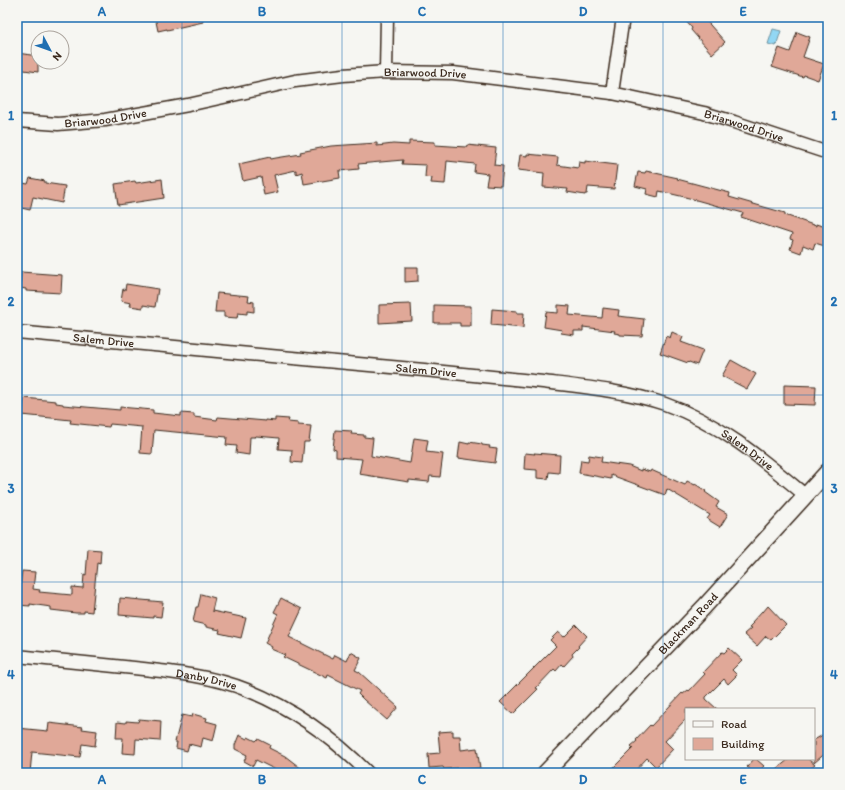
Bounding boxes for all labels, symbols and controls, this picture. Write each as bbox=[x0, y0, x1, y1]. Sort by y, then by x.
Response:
text: A bbox=[97, 4, 107, 19]
text: B bbox=[258, 4, 267, 19]
text: C bbox=[418, 4, 427, 19]
text: D bbox=[579, 4, 588, 19]
text: E bbox=[739, 4, 747, 19]
north arrow bbox=[30, 30, 70, 70]
text: N bbox=[50, 49, 65, 63]
street label: Briarwood Drive bbox=[384, 65, 468, 82]
street label: Briarwood Drive bbox=[64, 106, 148, 130]
street label: Briarwood Drive bbox=[702, 106, 786, 145]
text: 1 bbox=[8, 108, 14, 123]
text: 1 bbox=[831, 108, 837, 123]
text: 2 bbox=[8, 294, 15, 309]
text: 2 bbox=[831, 294, 838, 309]
street label: Salem Drive bbox=[73, 330, 135, 350]
street label: Salem Drive bbox=[395, 361, 458, 380]
street label: Salem Drive bbox=[719, 426, 776, 473]
text: 3 bbox=[7, 481, 15, 496]
text: 3 bbox=[830, 481, 838, 496]
street label: Blackman Road bbox=[655, 589, 721, 657]
street label: Danby Drive bbox=[175, 666, 239, 693]
text: 4 bbox=[7, 667, 15, 682]
text: 4 bbox=[830, 667, 838, 682]
legend bbox=[685, 708, 815, 760]
text: Road bbox=[721, 717, 747, 731]
text: Building bbox=[721, 737, 765, 751]
text: A bbox=[97, 772, 107, 787]
text: B bbox=[258, 772, 267, 787]
text: C bbox=[418, 772, 427, 787]
text: D bbox=[579, 772, 588, 787]
text: E bbox=[739, 772, 747, 787]

